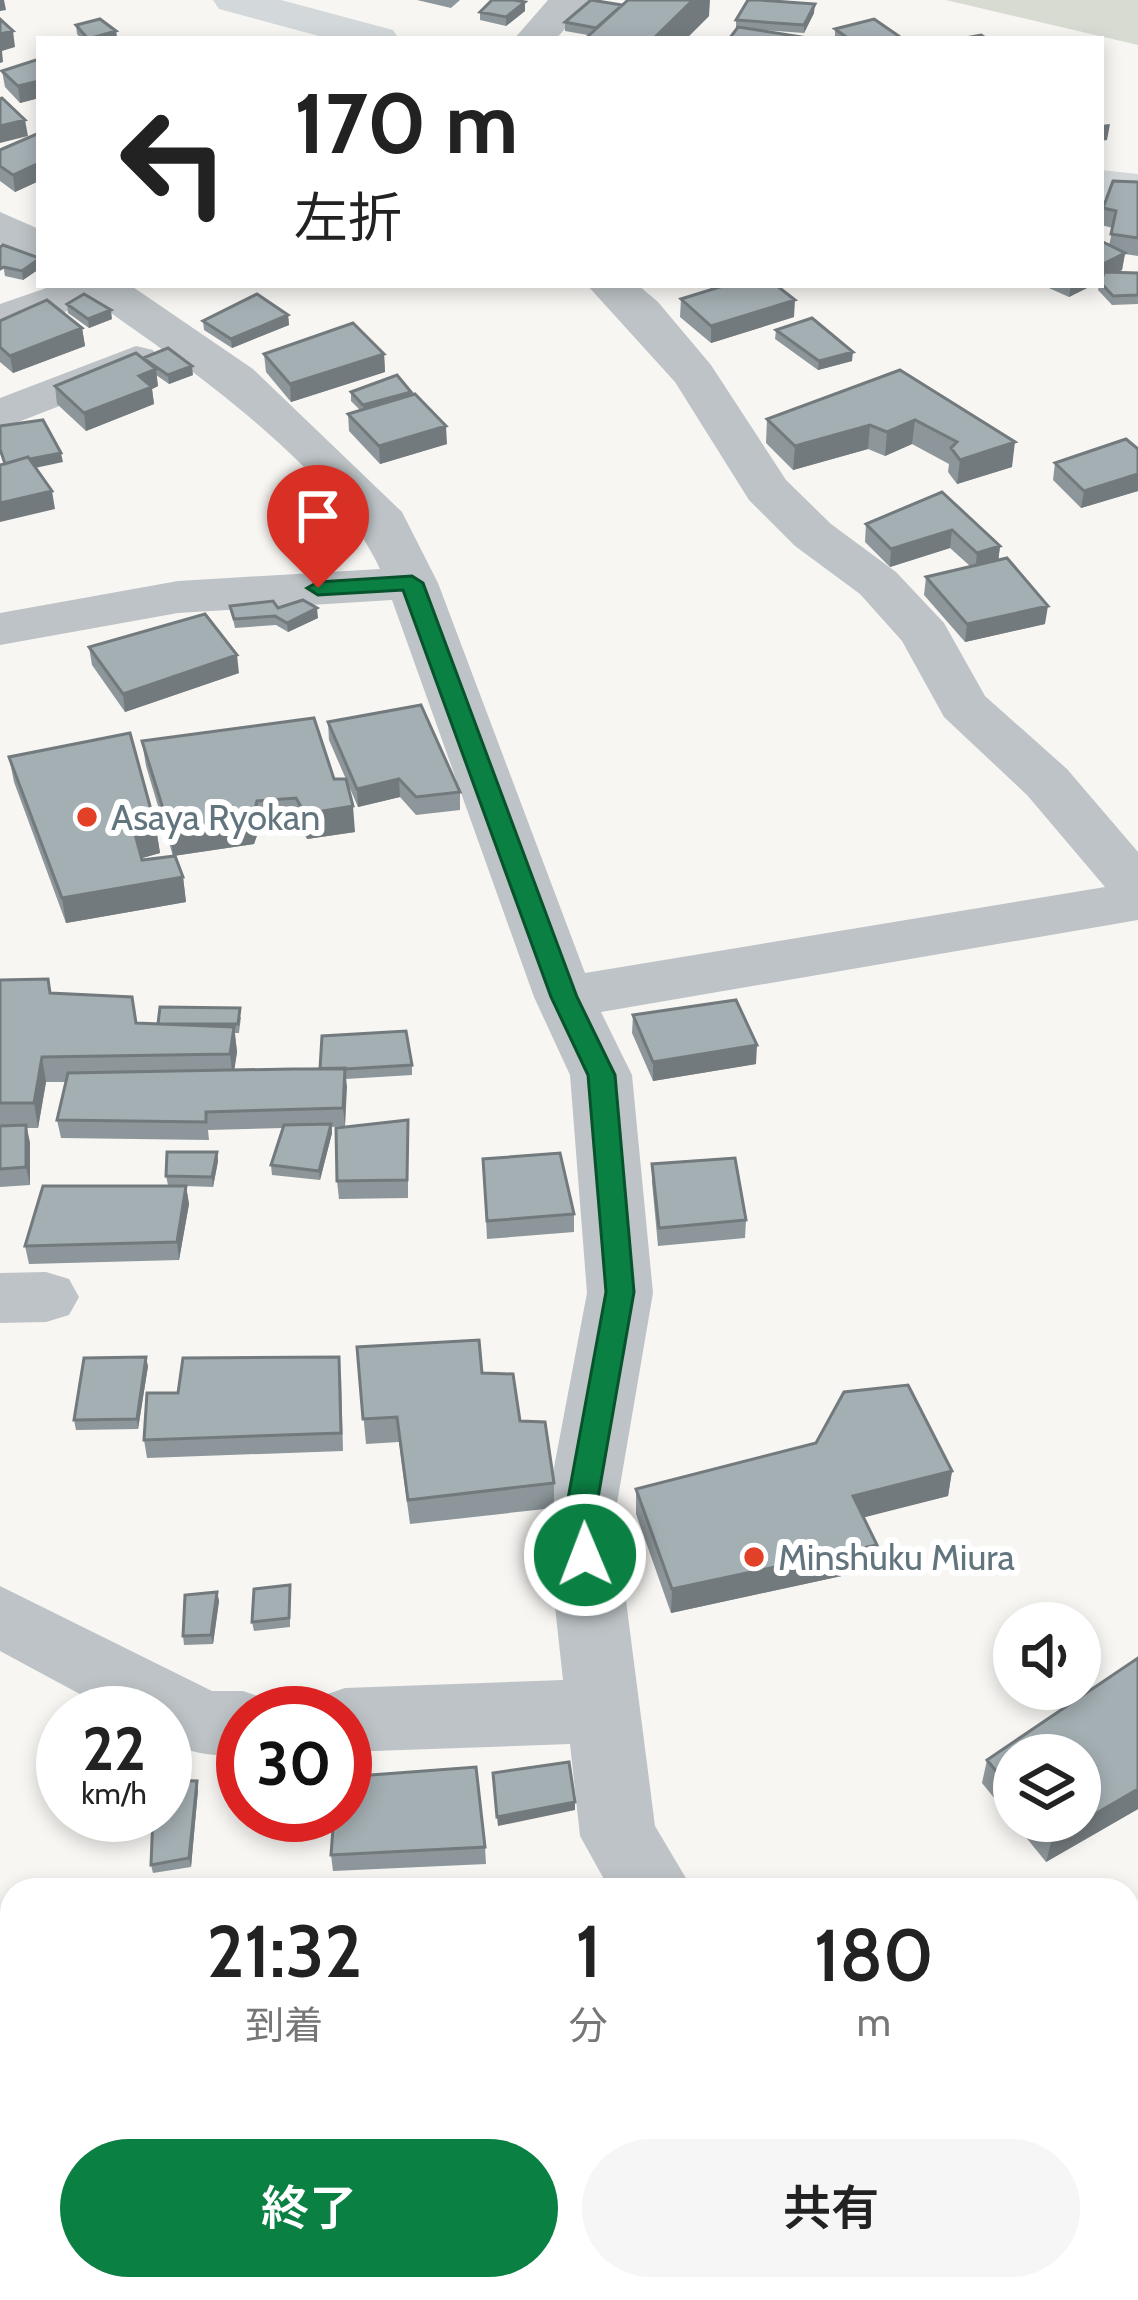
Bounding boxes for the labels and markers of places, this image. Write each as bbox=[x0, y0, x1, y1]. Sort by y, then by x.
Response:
pin bbox=[267, 465, 369, 588]
place label: Asaya Ryokan bbox=[111, 795, 320, 839]
marker: Asaya Ryokan bbox=[74, 804, 100, 830]
place label: Minshuku Miura bbox=[778, 1535, 1015, 1579]
marker: Minshuku Miura bbox=[741, 1544, 767, 1570]

